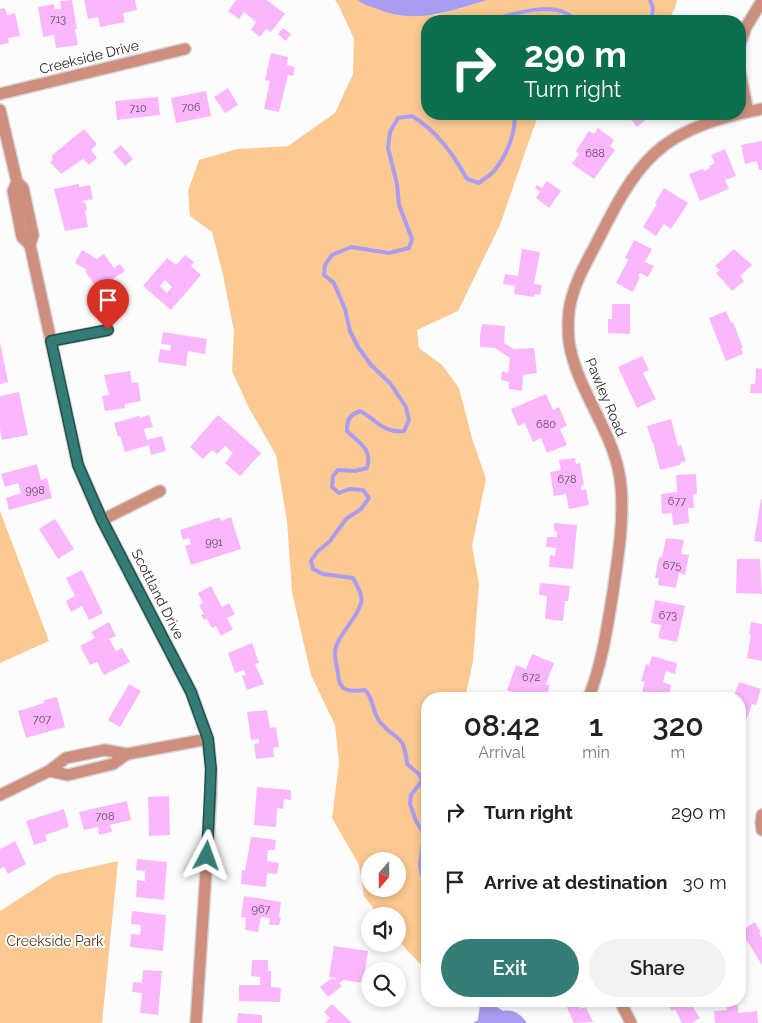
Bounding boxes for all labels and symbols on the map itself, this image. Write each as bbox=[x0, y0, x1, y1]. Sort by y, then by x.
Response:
house number: 713 bbox=[50, 13, 66, 26]
street label: Creekside Drive bbox=[38, 37, 140, 77]
house number: 706 bbox=[181, 101, 201, 114]
house number: 710 bbox=[129, 102, 147, 115]
house number: 688 bbox=[585, 147, 605, 160]
pin bbox=[87, 279, 129, 330]
street label: Pawley Road bbox=[582, 355, 630, 439]
house number: 680 bbox=[536, 418, 556, 431]
house number: 678 bbox=[557, 473, 577, 486]
house number: 998 bbox=[25, 484, 45, 497]
house number: 677 bbox=[668, 495, 686, 508]
house number: 991 bbox=[205, 536, 223, 549]
street label: Scottland Drive bbox=[128, 546, 188, 642]
house number: 675 bbox=[663, 559, 681, 572]
house number: 673 bbox=[659, 609, 677, 622]
house number: 672 bbox=[522, 671, 540, 684]
house number: 707 bbox=[33, 713, 51, 726]
house number: 708 bbox=[95, 810, 115, 823]
position arrow bbox=[180, 829, 232, 881]
north arrow bbox=[361, 852, 406, 898]
house number: 967 bbox=[252, 903, 271, 916]
park label: Creekside Park bbox=[6, 933, 104, 949]

